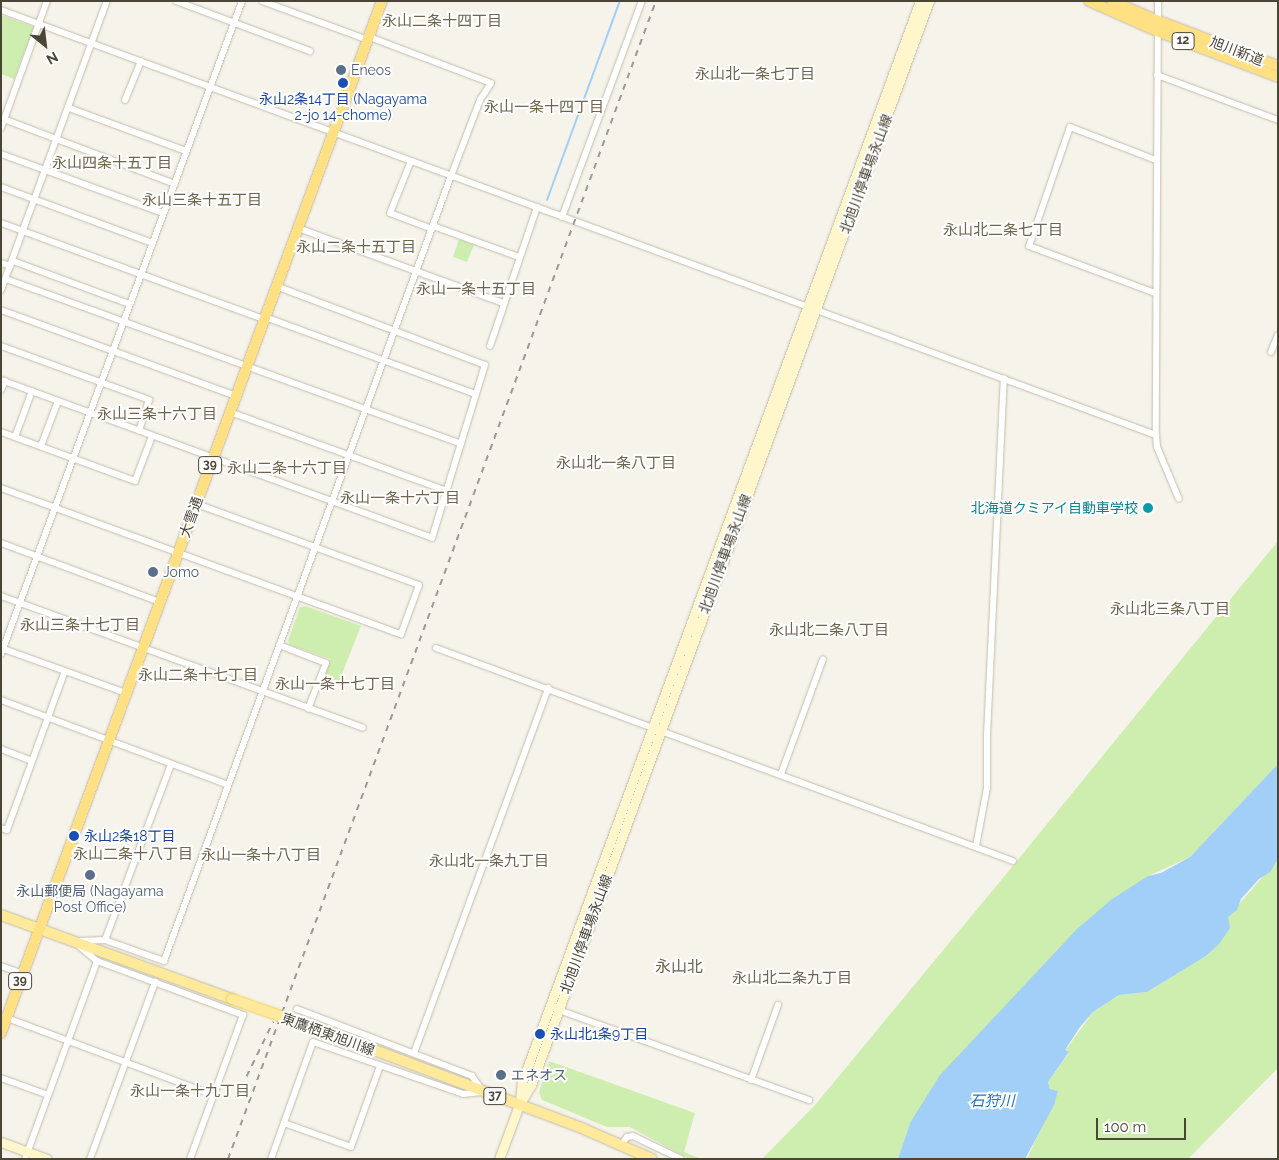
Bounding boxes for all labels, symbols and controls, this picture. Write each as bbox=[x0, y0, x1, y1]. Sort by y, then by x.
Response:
district label: 永山二条十四丁目 bbox=[382, 13, 502, 31]
north arrow bbox=[20, 20, 70, 70]
road number: 12 bbox=[1170, 31, 1196, 50]
street label: 旭川新道 bbox=[1208, 33, 1266, 69]
text: N bbox=[44, 49, 61, 68]
place label: Eneos bbox=[351, 62, 391, 78]
marker: Eneos bbox=[335, 64, 347, 76]
district label: 永山北一条七丁目 bbox=[695, 66, 815, 84]
marker: 永山2条14丁目 (Nagayama 2-jo 14-chome) bbox=[337, 77, 349, 89]
place label: 永山2条14丁目 (Nagayama 2-jo 14-chome) bbox=[259, 91, 427, 124]
district label: 永山一条十四丁目 bbox=[484, 99, 604, 117]
street label: 北旭川停車場永山線 bbox=[837, 112, 895, 236]
district label: 永山四条十五丁目 bbox=[52, 155, 172, 173]
district label: 永山三条十五丁目 bbox=[142, 192, 262, 210]
district label: 永山北二条七丁目 bbox=[943, 222, 1063, 240]
district label: 永山二条十五丁目 bbox=[296, 239, 416, 257]
district label: 永山一条十五丁目 bbox=[416, 281, 536, 299]
district label: 永山三条十六丁目 bbox=[97, 406, 217, 424]
district label: 永山北一条八丁目 bbox=[556, 455, 676, 473]
road number: 39 bbox=[198, 456, 222, 474]
district label: 永山二条十六丁目 bbox=[227, 460, 347, 478]
district label: 永山一条十六丁目 bbox=[340, 490, 460, 508]
street label: 北旭川停車場永山線 bbox=[696, 492, 754, 616]
street label: 大雪通 bbox=[176, 494, 206, 540]
place label: 北海道クミアイ自動車学校 bbox=[970, 500, 1138, 516]
marker: 北海道クミアイ自動車学校 bbox=[1142, 502, 1154, 514]
place label: Jomo bbox=[163, 564, 199, 580]
marker: Jomo bbox=[147, 566, 159, 578]
district label: 永山北三条八丁目 bbox=[1110, 601, 1230, 619]
district label: 永山三条十七丁目 bbox=[20, 617, 140, 635]
district label: 永山北二条八丁目 bbox=[769, 622, 889, 640]
district label: 永山二条十七丁目 bbox=[138, 667, 258, 685]
district label: 永山一条十七丁目 bbox=[275, 676, 395, 694]
place label: 永山2条18丁目 bbox=[84, 828, 176, 844]
marker: 永山2条18丁目 bbox=[68, 830, 80, 842]
district label: 永山二条十八丁目 bbox=[73, 846, 193, 864]
district label: 永山一条十八丁目 bbox=[201, 847, 321, 865]
district label: 永山北一条九丁目 bbox=[429, 853, 549, 871]
marker: 永山郵便局 (Nagayama Post Office) bbox=[84, 869, 96, 881]
street label: 北旭川停車場永山線 bbox=[557, 872, 615, 996]
place label: 永山郵便局 (Nagayama Post Office) bbox=[16, 883, 164, 916]
district label: 永山北 bbox=[655, 957, 703, 977]
district label: 永山北二条九丁目 bbox=[732, 970, 852, 988]
road number: 39 bbox=[8, 971, 32, 990]
street label: 東鷹栖東旭川線 bbox=[279, 1009, 377, 1059]
place label: 永山北1条9丁目 bbox=[550, 1026, 648, 1042]
marker: 永山北1条9丁目 bbox=[534, 1028, 546, 1040]
place label: エネオス bbox=[511, 1067, 567, 1083]
marker: エネオス bbox=[495, 1069, 507, 1081]
district label: 永山一条十九丁目 bbox=[130, 1083, 250, 1101]
road number: 37 bbox=[482, 1086, 508, 1106]
water label: 石狩川 bbox=[970, 1093, 1014, 1111]
scale bar bbox=[1099, 1108, 1189, 1140]
text: 100 m bbox=[1104, 1118, 1146, 1136]

